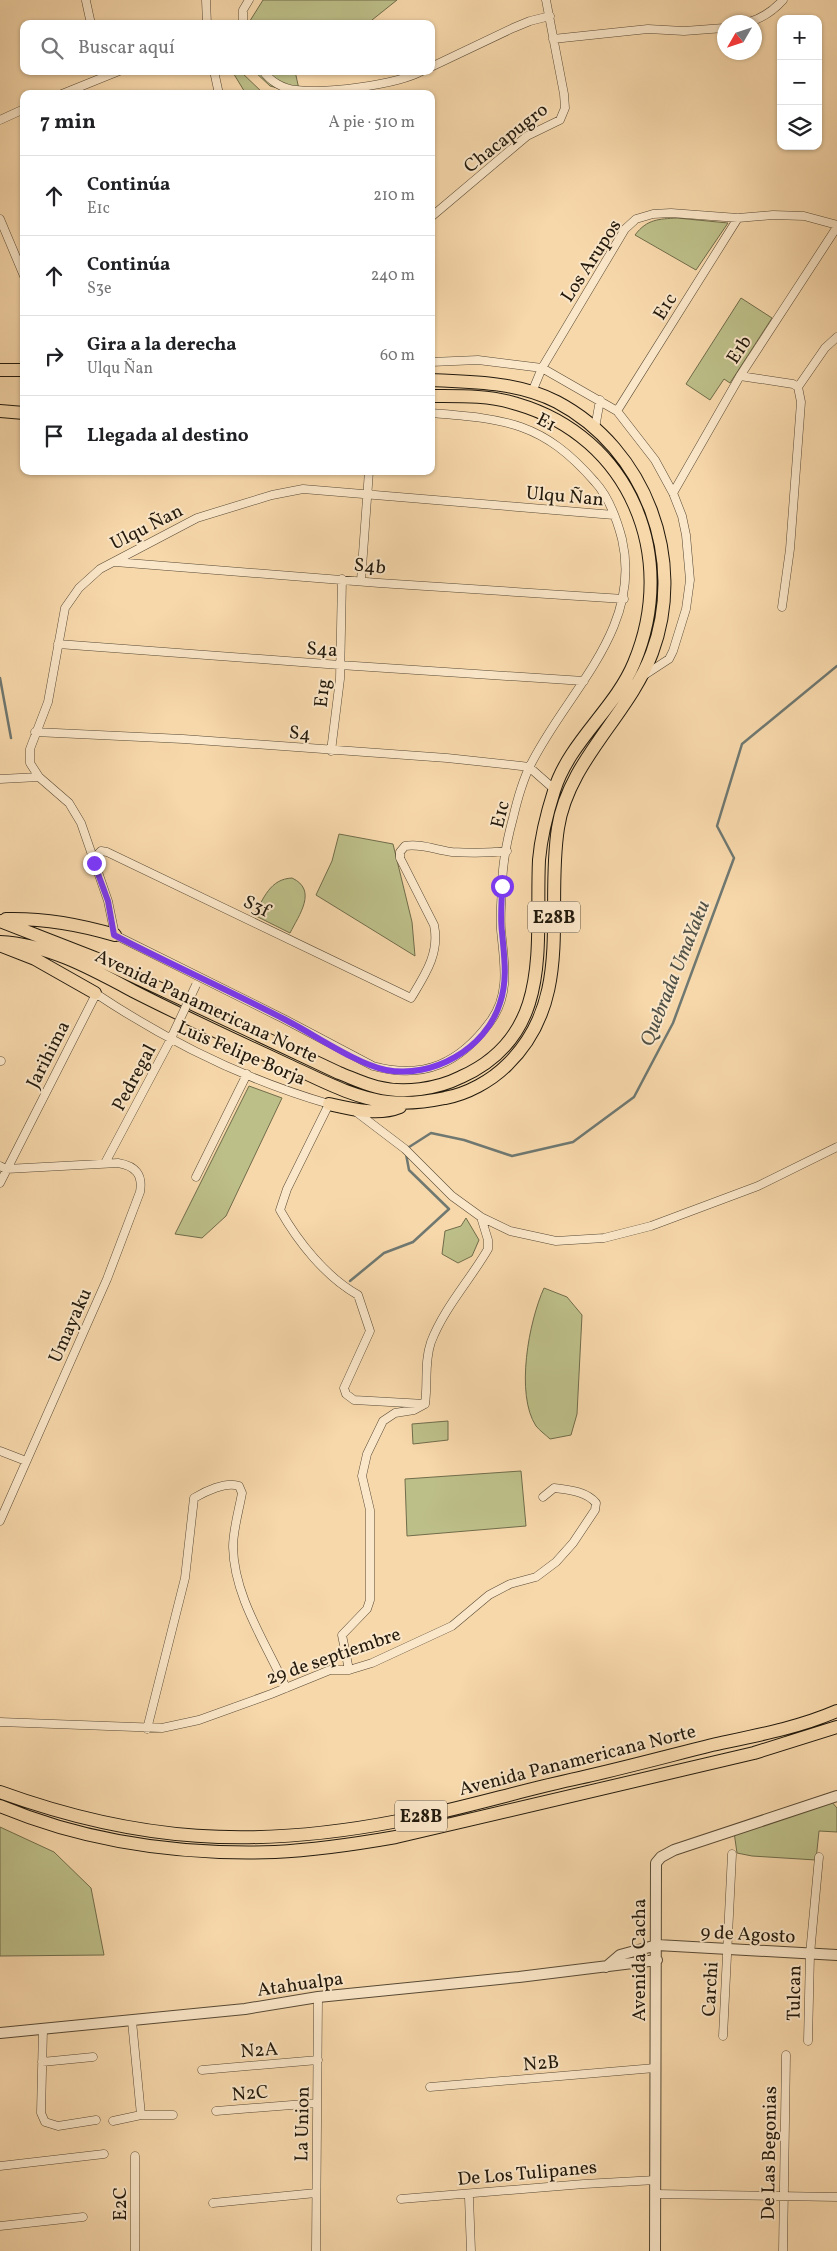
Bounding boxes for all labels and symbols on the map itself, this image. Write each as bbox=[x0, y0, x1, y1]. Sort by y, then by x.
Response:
north arrow bbox=[717, 15, 762, 60]
street label: Chacapugro bbox=[459, 97, 554, 180]
street label: Los Arupos bbox=[555, 215, 628, 308]
street label: E1c bbox=[647, 289, 684, 326]
street label: E1b bbox=[721, 331, 759, 369]
street label: E1 bbox=[532, 407, 560, 439]
street label: Ulqu Ñan bbox=[525, 481, 605, 513]
street label: Ulqu Ñan bbox=[106, 498, 188, 557]
street label: S4b bbox=[352, 552, 387, 582]
street label: S4a bbox=[305, 636, 338, 664]
street label: E1g bbox=[309, 678, 337, 709]
street label: S4 bbox=[288, 720, 312, 748]
street label: E1c bbox=[485, 798, 517, 831]
route end bbox=[83, 852, 106, 875]
route start bbox=[491, 875, 514, 898]
street label: S3f bbox=[238, 889, 275, 925]
water label: Quebrada UmaYaku bbox=[634, 897, 718, 1051]
road number: E28B bbox=[528, 902, 580, 932]
street label: Avenida Panamericana Norte bbox=[90, 944, 322, 1070]
street label: Luis Felipe Borja bbox=[173, 1015, 310, 1093]
street label: Jarihima bbox=[21, 1017, 77, 1093]
street label: Pedregal bbox=[106, 1040, 163, 1116]
street label: Umayaku bbox=[43, 1284, 99, 1367]
street label: 29 de septiembre bbox=[263, 1622, 404, 1692]
street label: Avenida Panamericana Norte bbox=[456, 1719, 699, 1803]
road number: E28B bbox=[395, 1800, 447, 1832]
street label: Avenida Cacha bbox=[627, 1899, 653, 2021]
street label: 9 de Agosto bbox=[700, 1920, 796, 1950]
street label: Carchi bbox=[697, 1961, 725, 2017]
street label: Tulcan bbox=[782, 1965, 808, 2021]
street label: Atahualpa bbox=[256, 1966, 345, 2004]
street label: N2A bbox=[239, 2037, 279, 2065]
street label: N2B bbox=[522, 2049, 560, 2079]
street label: N2C bbox=[231, 2079, 270, 2109]
street label: La Union bbox=[289, 2086, 317, 2162]
street label: De Las Begonias bbox=[756, 2086, 784, 2220]
street label: De Los Tulipanes bbox=[456, 2155, 598, 2193]
street label: E2C bbox=[108, 2187, 134, 2221]

